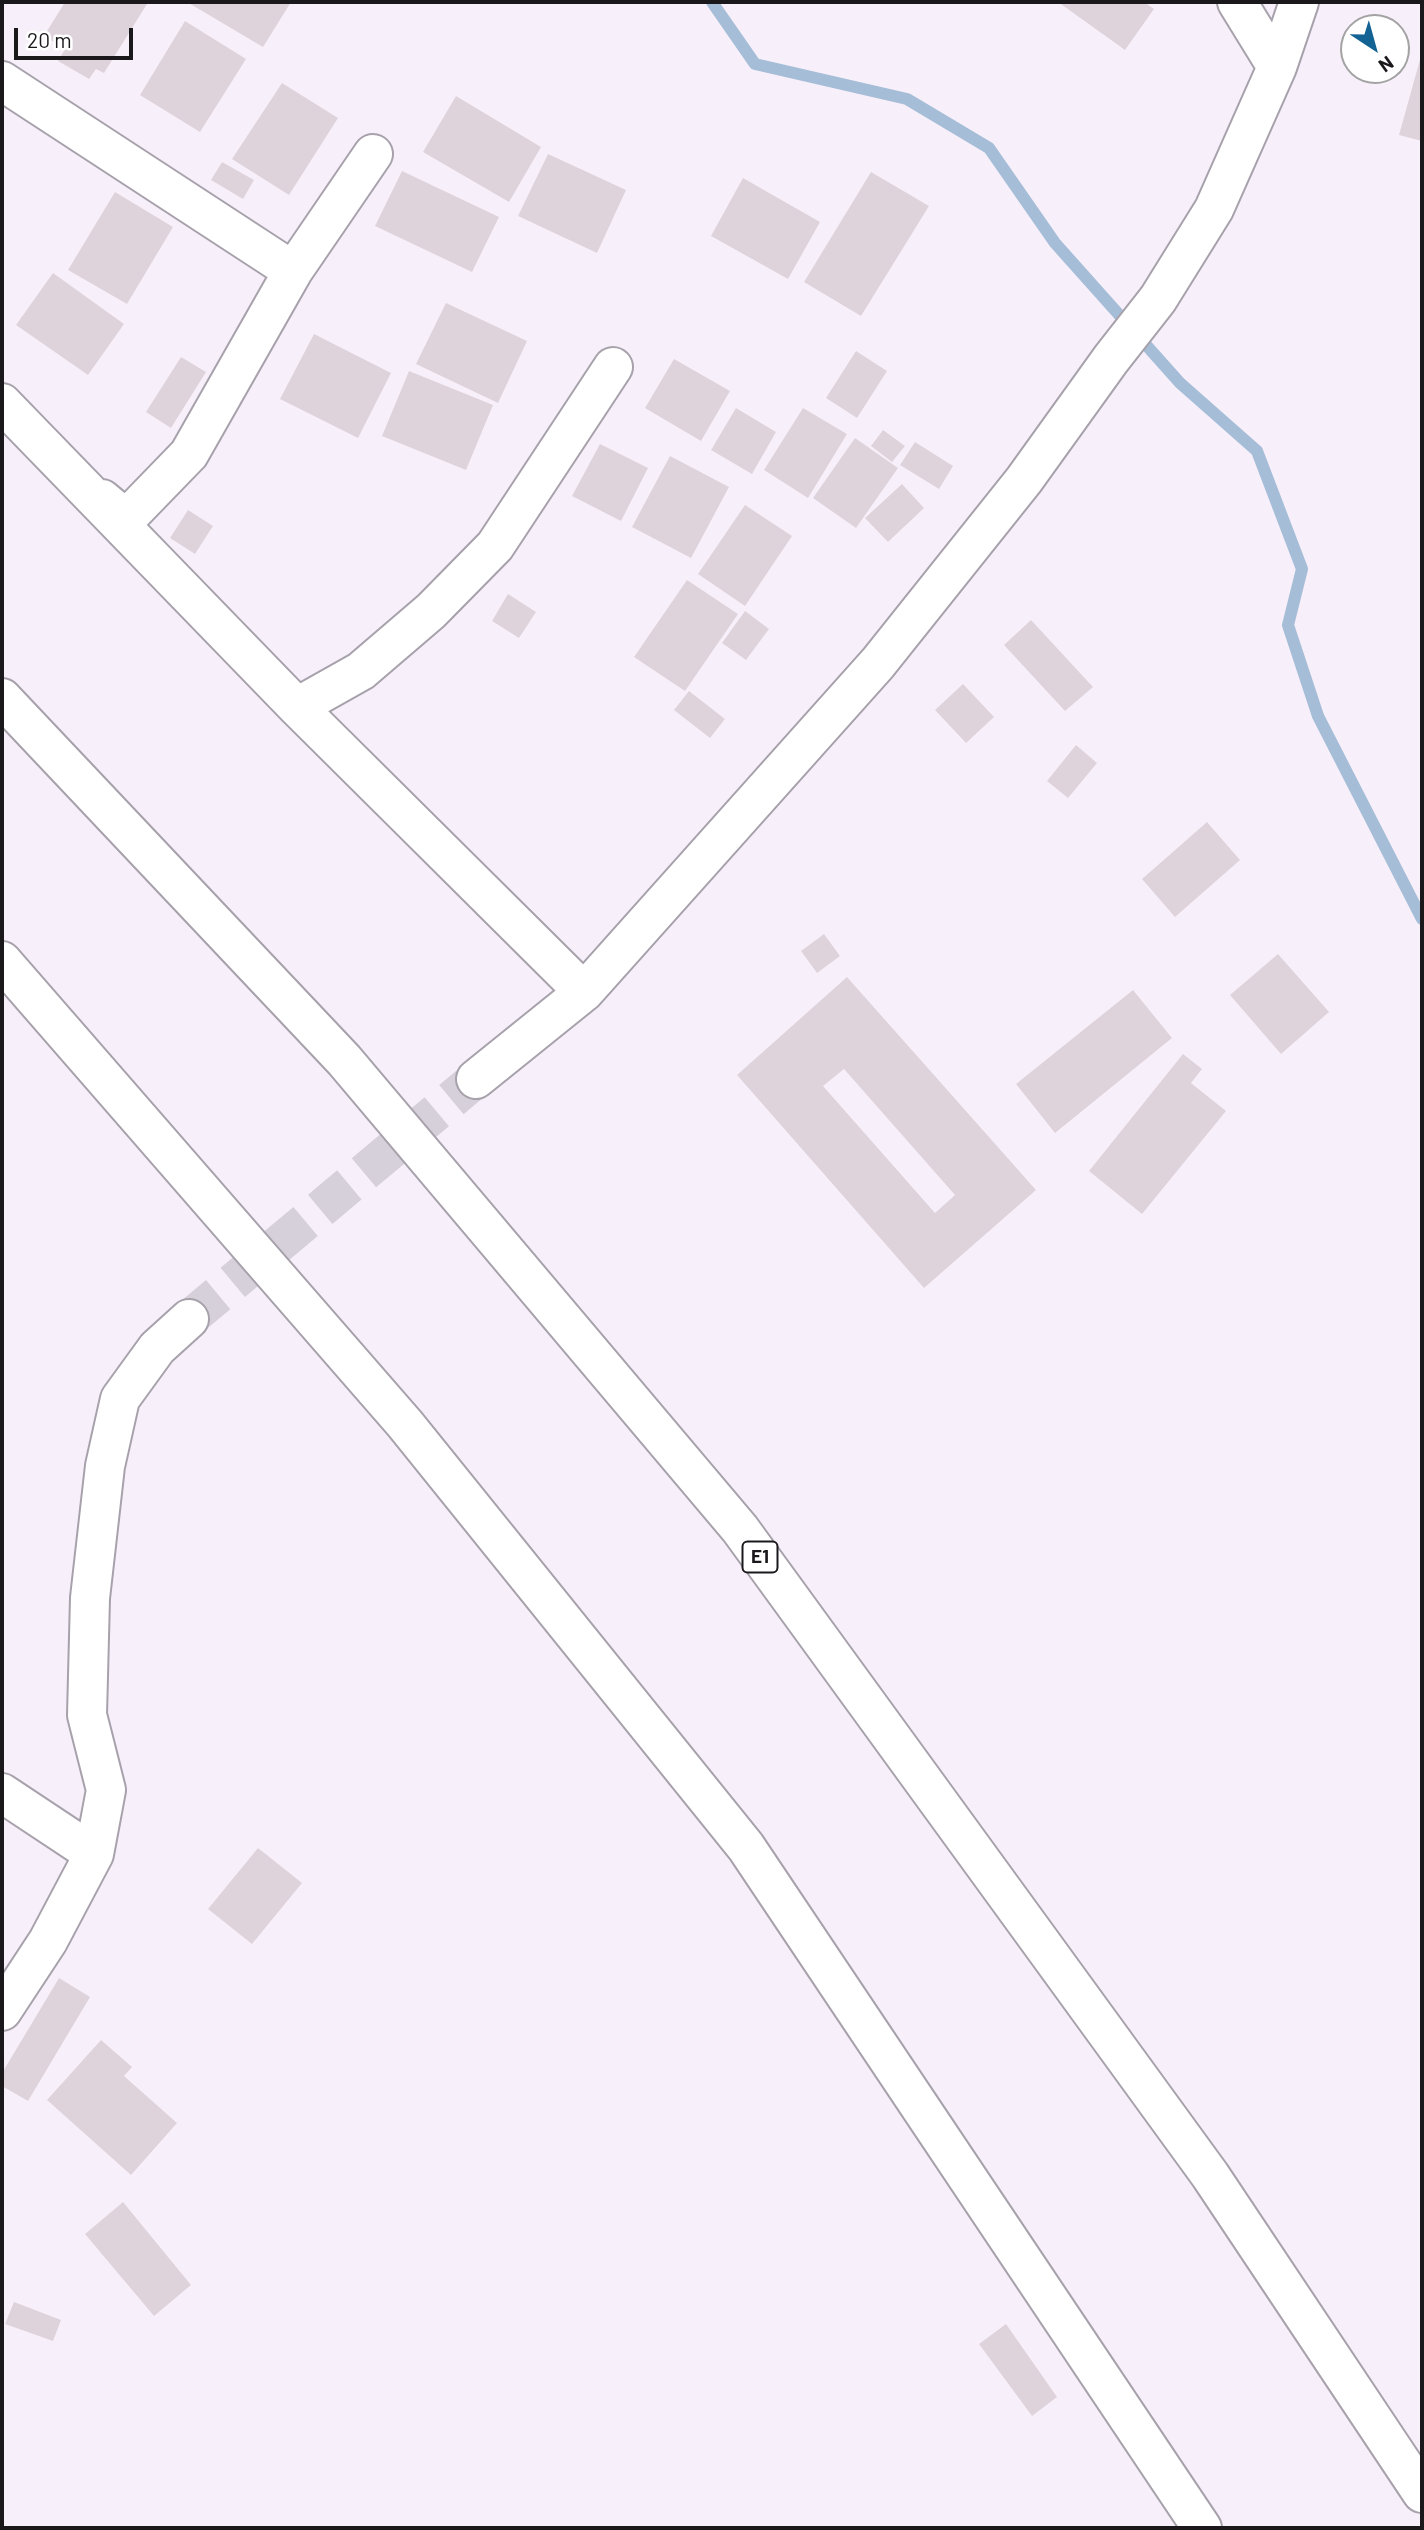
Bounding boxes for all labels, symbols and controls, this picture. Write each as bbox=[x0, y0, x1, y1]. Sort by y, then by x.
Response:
scale bar bbox=[18, 14, 136, 58]
north arrow bbox=[1340, 14, 1410, 84]
text: 20 m bbox=[27, 27, 72, 52]
text: N bbox=[1375, 52, 1398, 78]
road number: E1 bbox=[742, 1541, 778, 1572]

